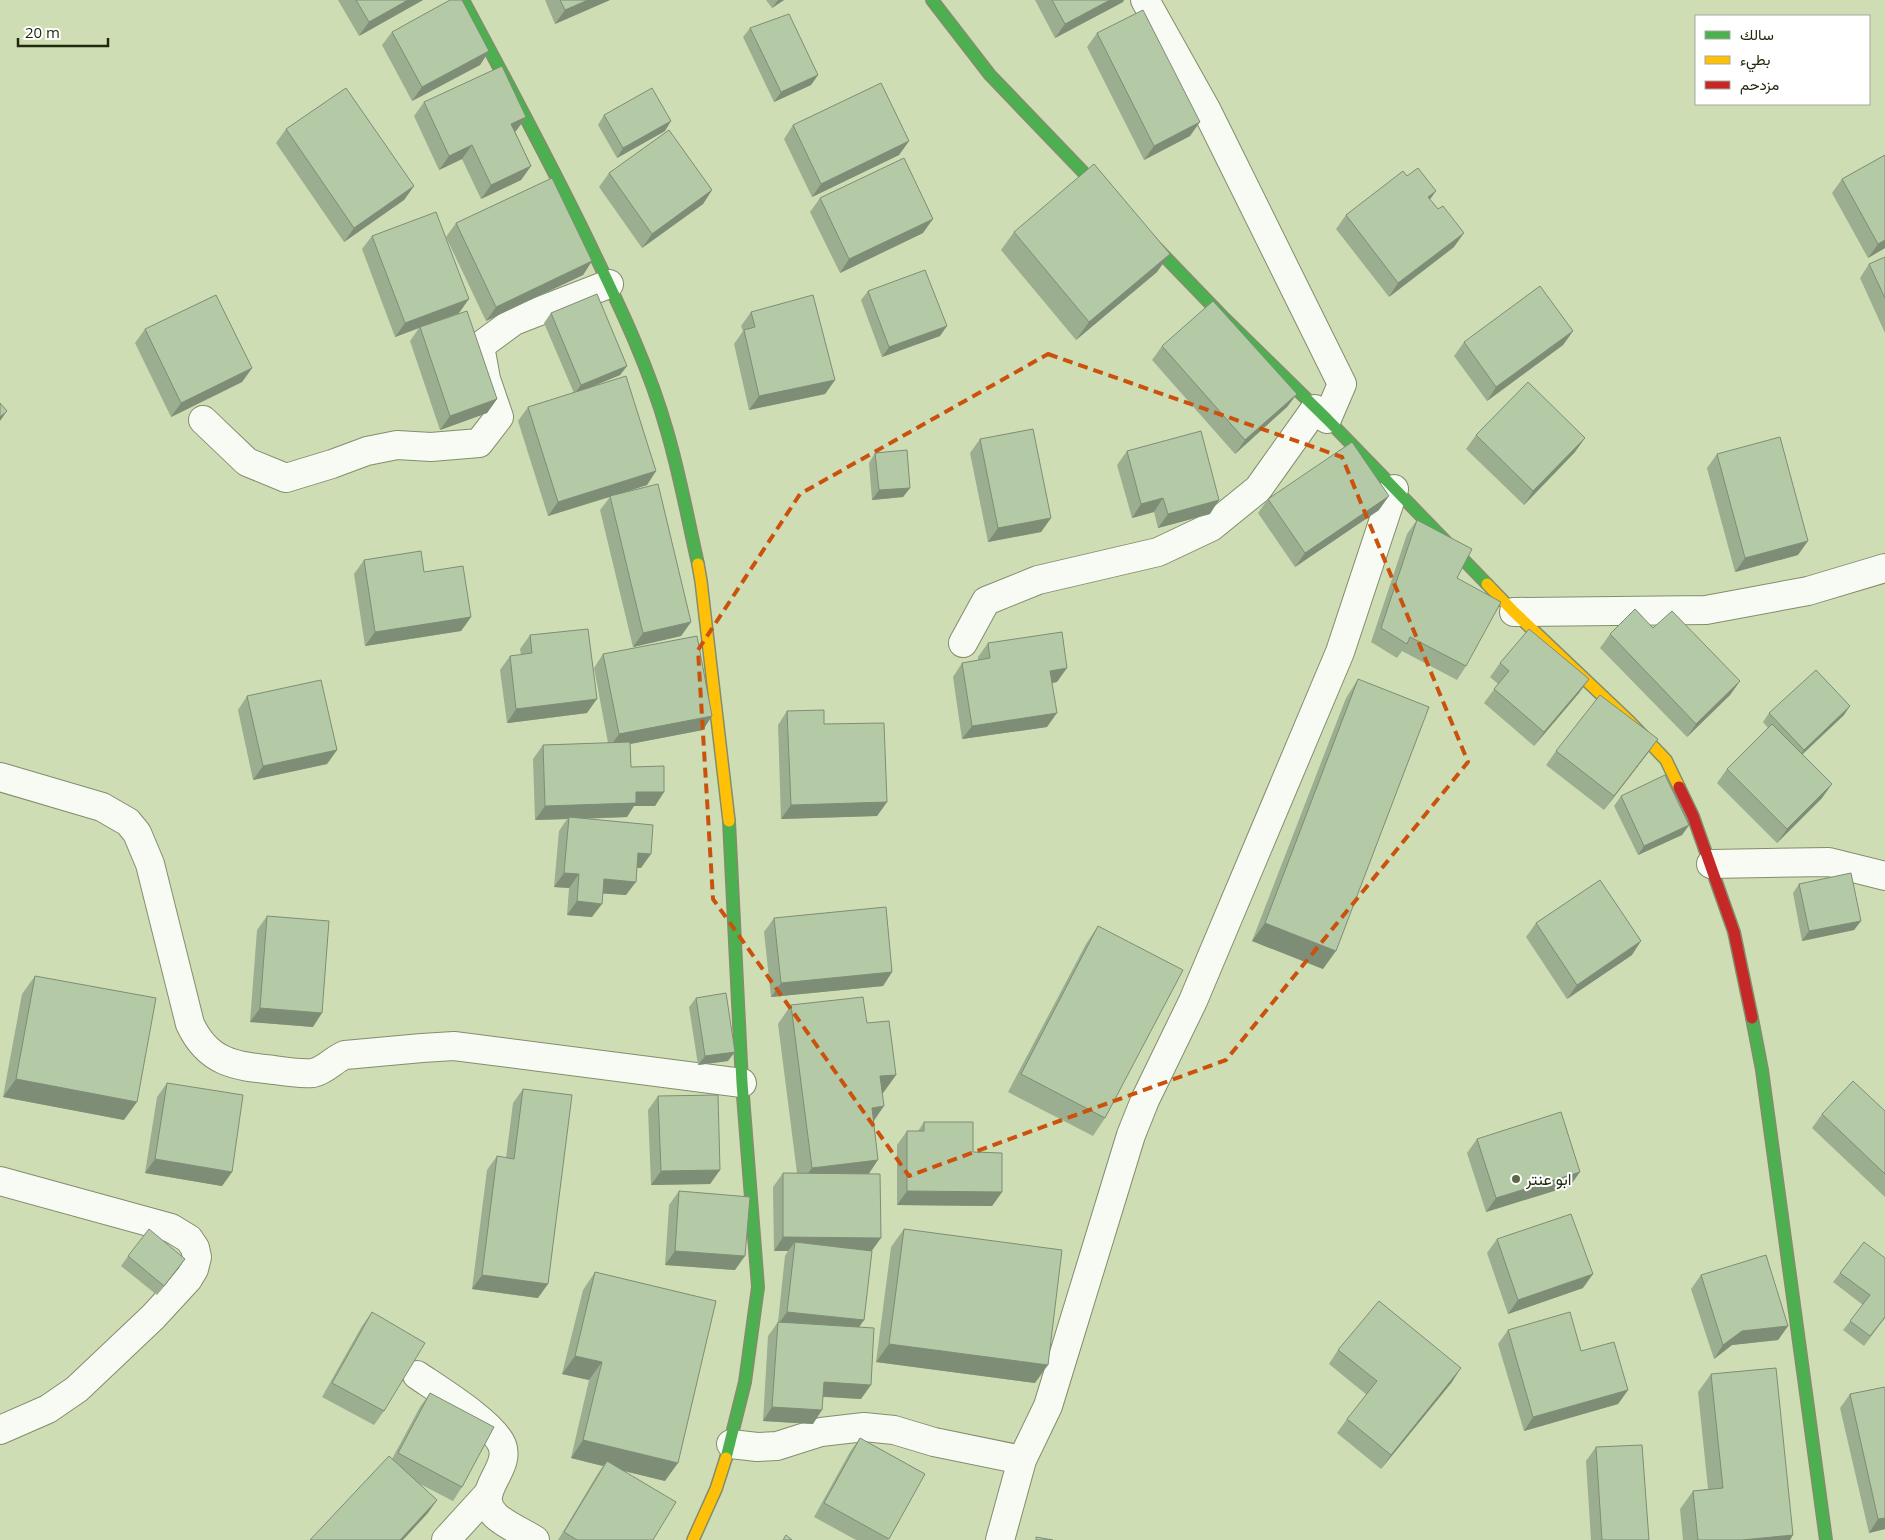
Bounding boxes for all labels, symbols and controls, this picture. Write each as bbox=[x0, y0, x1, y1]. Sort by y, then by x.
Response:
scale bar bbox=[18, 15, 108, 47]
legend bbox=[1695, 15, 1870, 105]
text: 20 m bbox=[25, 22, 60, 42]
text: سالك bbox=[1740, 24, 1774, 44]
text: بطيء bbox=[1740, 49, 1770, 73]
text: مزدحم bbox=[1740, 74, 1779, 95]
place label: ابو عنتر bbox=[1525, 1168, 1571, 1190]
marker: ابو عنتر bbox=[1510, 1173, 1522, 1185]

